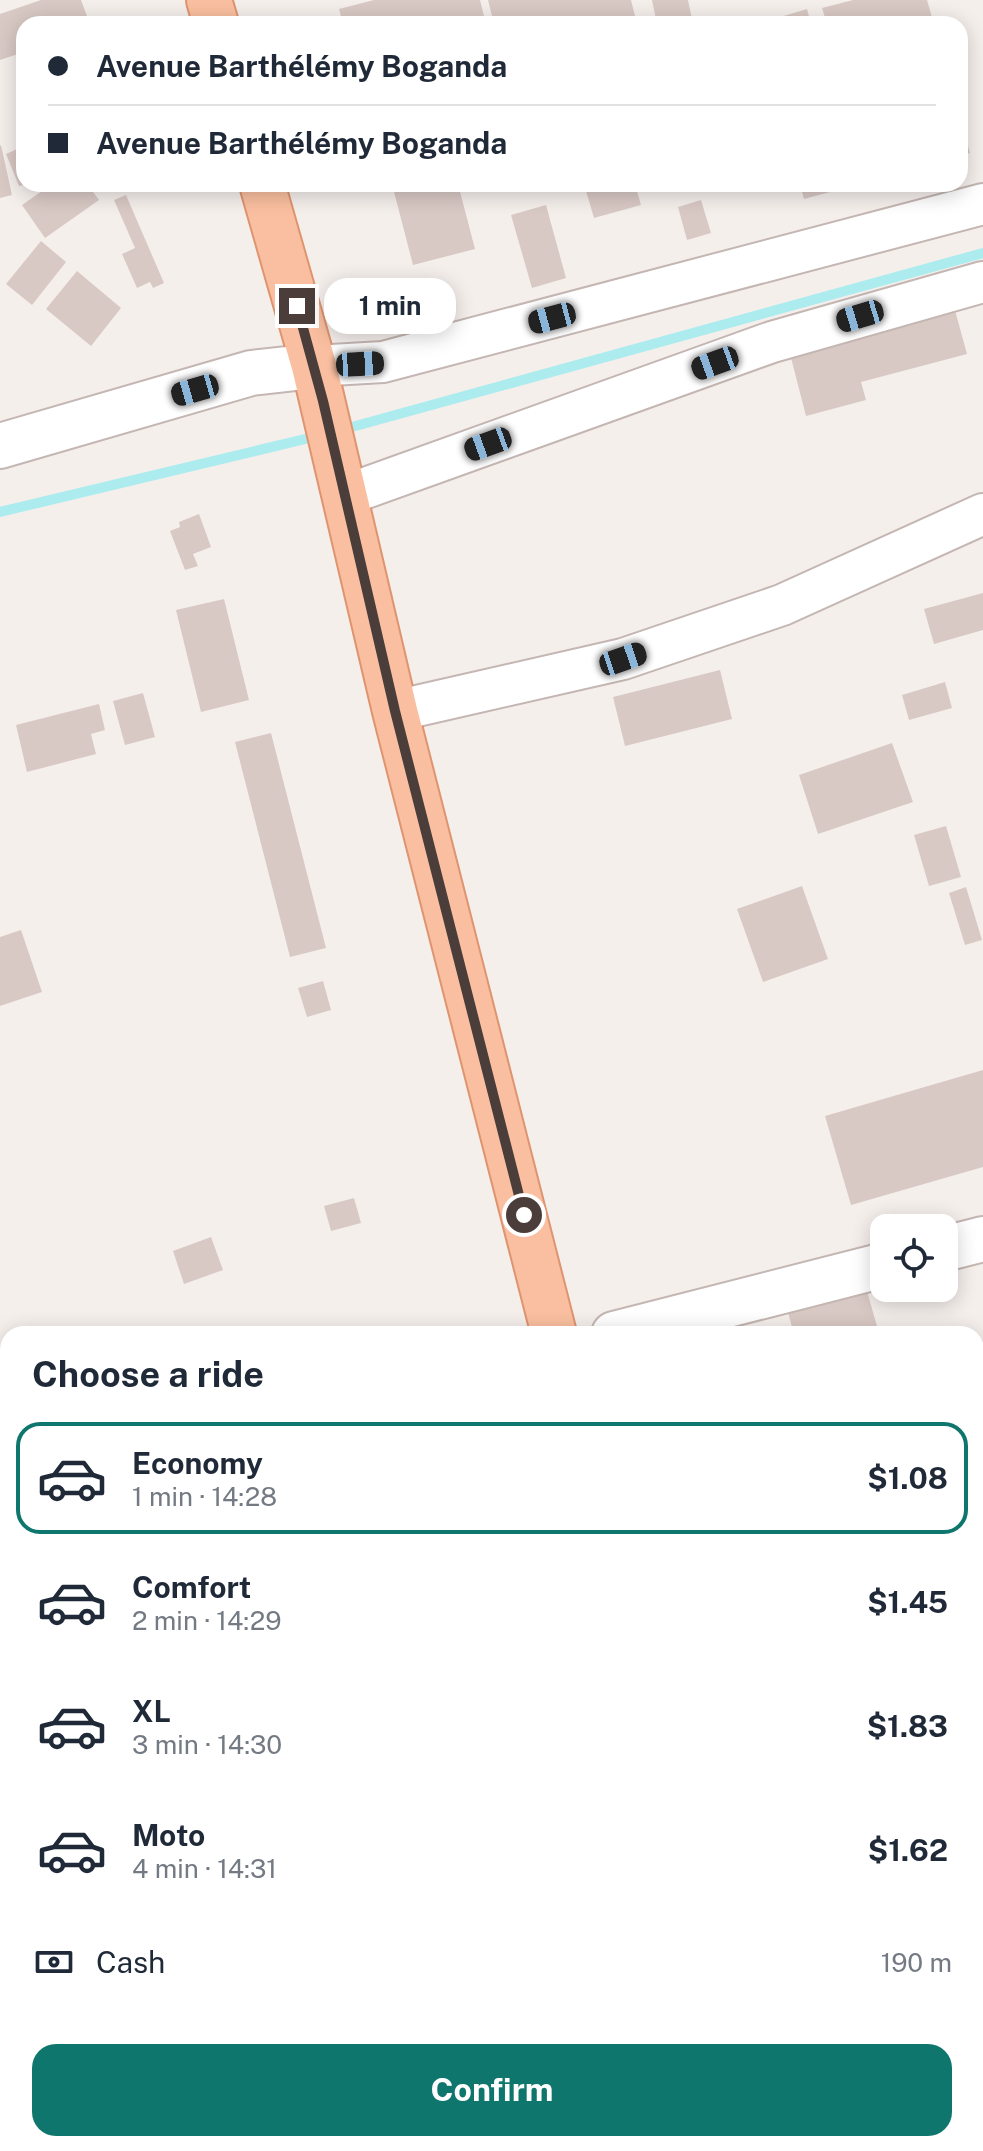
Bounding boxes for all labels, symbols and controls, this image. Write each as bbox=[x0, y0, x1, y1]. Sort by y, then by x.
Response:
text: Avenue Barthélémy Boganda bbox=[96, 48, 507, 84]
text: Avenue Barthélémy Boganda bbox=[96, 125, 507, 161]
callout: 1 min bbox=[325, 278, 457, 334]
route end bbox=[279, 288, 315, 324]
text: 1 min bbox=[359, 290, 421, 321]
car bbox=[834, 298, 886, 334]
car bbox=[526, 300, 578, 336]
car bbox=[688, 344, 742, 382]
car bbox=[335, 351, 385, 377]
car bbox=[169, 372, 221, 408]
car bbox=[461, 425, 515, 463]
car bbox=[596, 640, 650, 678]
route start bbox=[506, 1197, 542, 1233]
map controls bbox=[870, 1214, 958, 1302]
button: locate bbox=[870, 1214, 958, 1302]
text: Choose a ride bbox=[32, 1353, 264, 1395]
icon: car bbox=[36, 1442, 108, 1514]
text: Economy bbox=[132, 1445, 263, 1481]
text: $1.08 bbox=[867, 1460, 948, 1496]
text: 1 min · 14:28 bbox=[132, 1481, 277, 1512]
icon: car bbox=[36, 1566, 108, 1638]
text: Comfort bbox=[132, 1569, 251, 1605]
text: $1.45 bbox=[867, 1584, 948, 1620]
text: 2 min · 14:29 bbox=[132, 1605, 281, 1636]
icon: car bbox=[36, 1690, 108, 1762]
text: XL bbox=[132, 1693, 171, 1729]
text: $1.83 bbox=[867, 1708, 948, 1744]
text: 3 min · 14:30 bbox=[132, 1729, 282, 1760]
icon: car bbox=[36, 1814, 108, 1886]
text: Moto bbox=[132, 1817, 205, 1853]
text: $1.62 bbox=[868, 1832, 948, 1868]
text: 4 min · 14:31 bbox=[132, 1853, 277, 1884]
icon: cash bbox=[32, 1940, 76, 1984]
text: Cash bbox=[96, 1944, 165, 1980]
text: 190 m bbox=[881, 1947, 952, 1978]
button: Confirm bbox=[32, 2044, 952, 2136]

